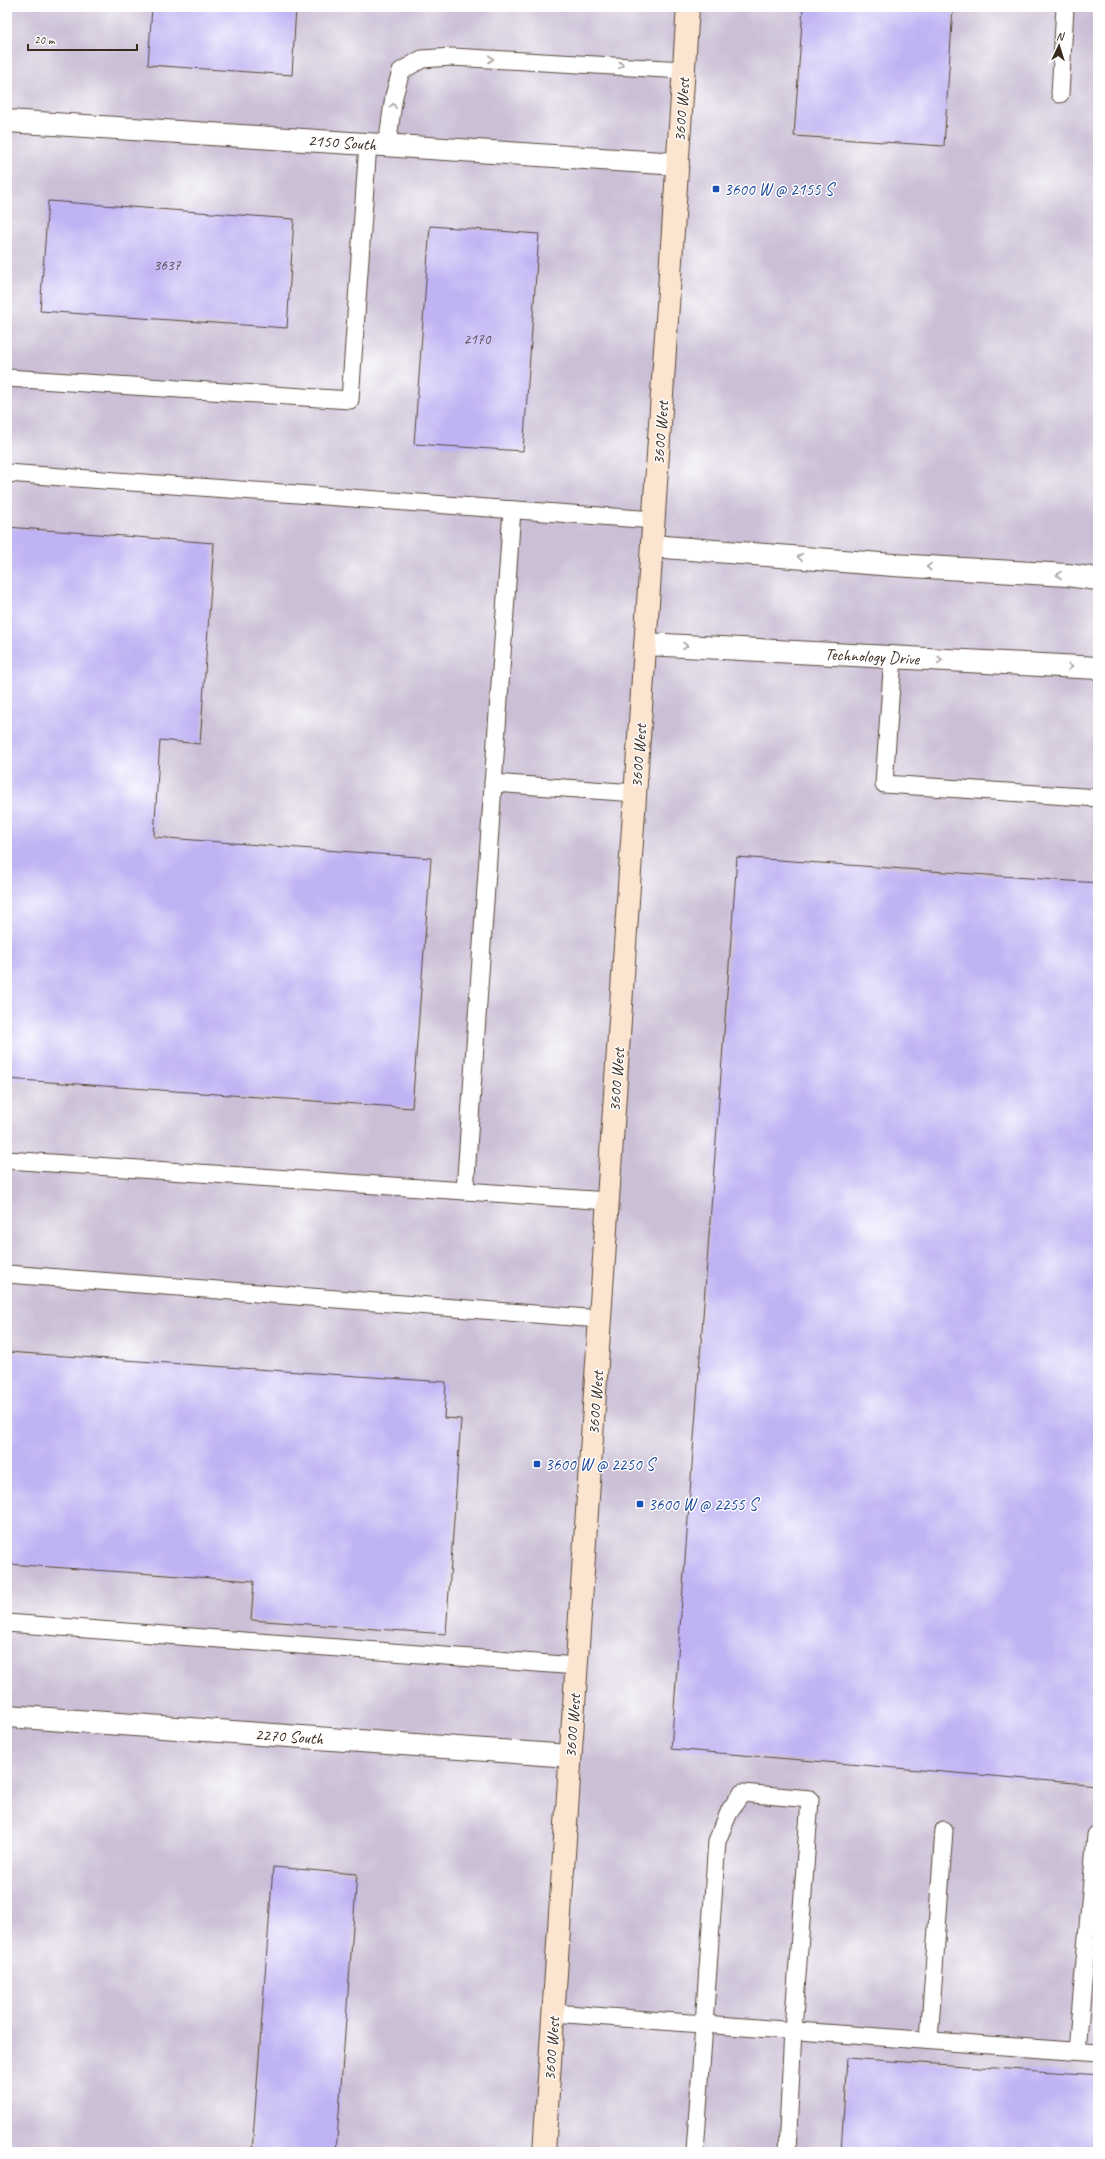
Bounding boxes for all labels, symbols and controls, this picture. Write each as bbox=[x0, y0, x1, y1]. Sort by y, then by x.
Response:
scale bar bbox=[28, 26, 137, 52]
north arrow bbox=[1039, 26, 1079, 66]
text: N bbox=[1056, 29, 1066, 43]
text: 20 m bbox=[34, 32, 56, 48]
one-way arrow bbox=[488, 54, 494, 63]
one-way arrow bbox=[618, 61, 624, 70]
street label: 3600 West bbox=[669, 75, 694, 143]
one-way arrow bbox=[388, 103, 397, 110]
street label: 2150 South bbox=[307, 130, 378, 155]
place label: 3600 W @ 2155 S bbox=[724, 179, 837, 200]
marker: 3600 W @ 2155 S bbox=[711, 184, 721, 194]
house number: 3637 bbox=[153, 256, 182, 275]
house number: 2170 bbox=[463, 330, 492, 349]
street label: 3600 West bbox=[648, 398, 673, 466]
one-way arrow bbox=[797, 552, 803, 561]
one-way arrow bbox=[926, 562, 932, 571]
one-way arrow bbox=[1056, 570, 1062, 579]
one-way arrow bbox=[682, 642, 688, 650]
street label: Technology Drive bbox=[824, 644, 921, 670]
one-way arrow bbox=[937, 655, 943, 664]
one-way arrow bbox=[1067, 663, 1073, 671]
street label: 3600 West bbox=[626, 721, 651, 789]
street label: 3600 West bbox=[604, 1045, 629, 1113]
street label: 3600 West bbox=[583, 1368, 608, 1436]
place label: 3600 W @ 2250 S bbox=[545, 1454, 658, 1475]
marker: 3600 W @ 2250 S bbox=[532, 1459, 542, 1469]
place label: 3600 W @ 2255 S bbox=[648, 1494, 761, 1515]
marker: 3600 W @ 2255 S bbox=[635, 1499, 645, 1509]
street label: 3600 West bbox=[560, 1691, 585, 1759]
street label: 2270 South bbox=[254, 1724, 325, 1749]
street label: 3600 West bbox=[539, 2014, 564, 2082]

